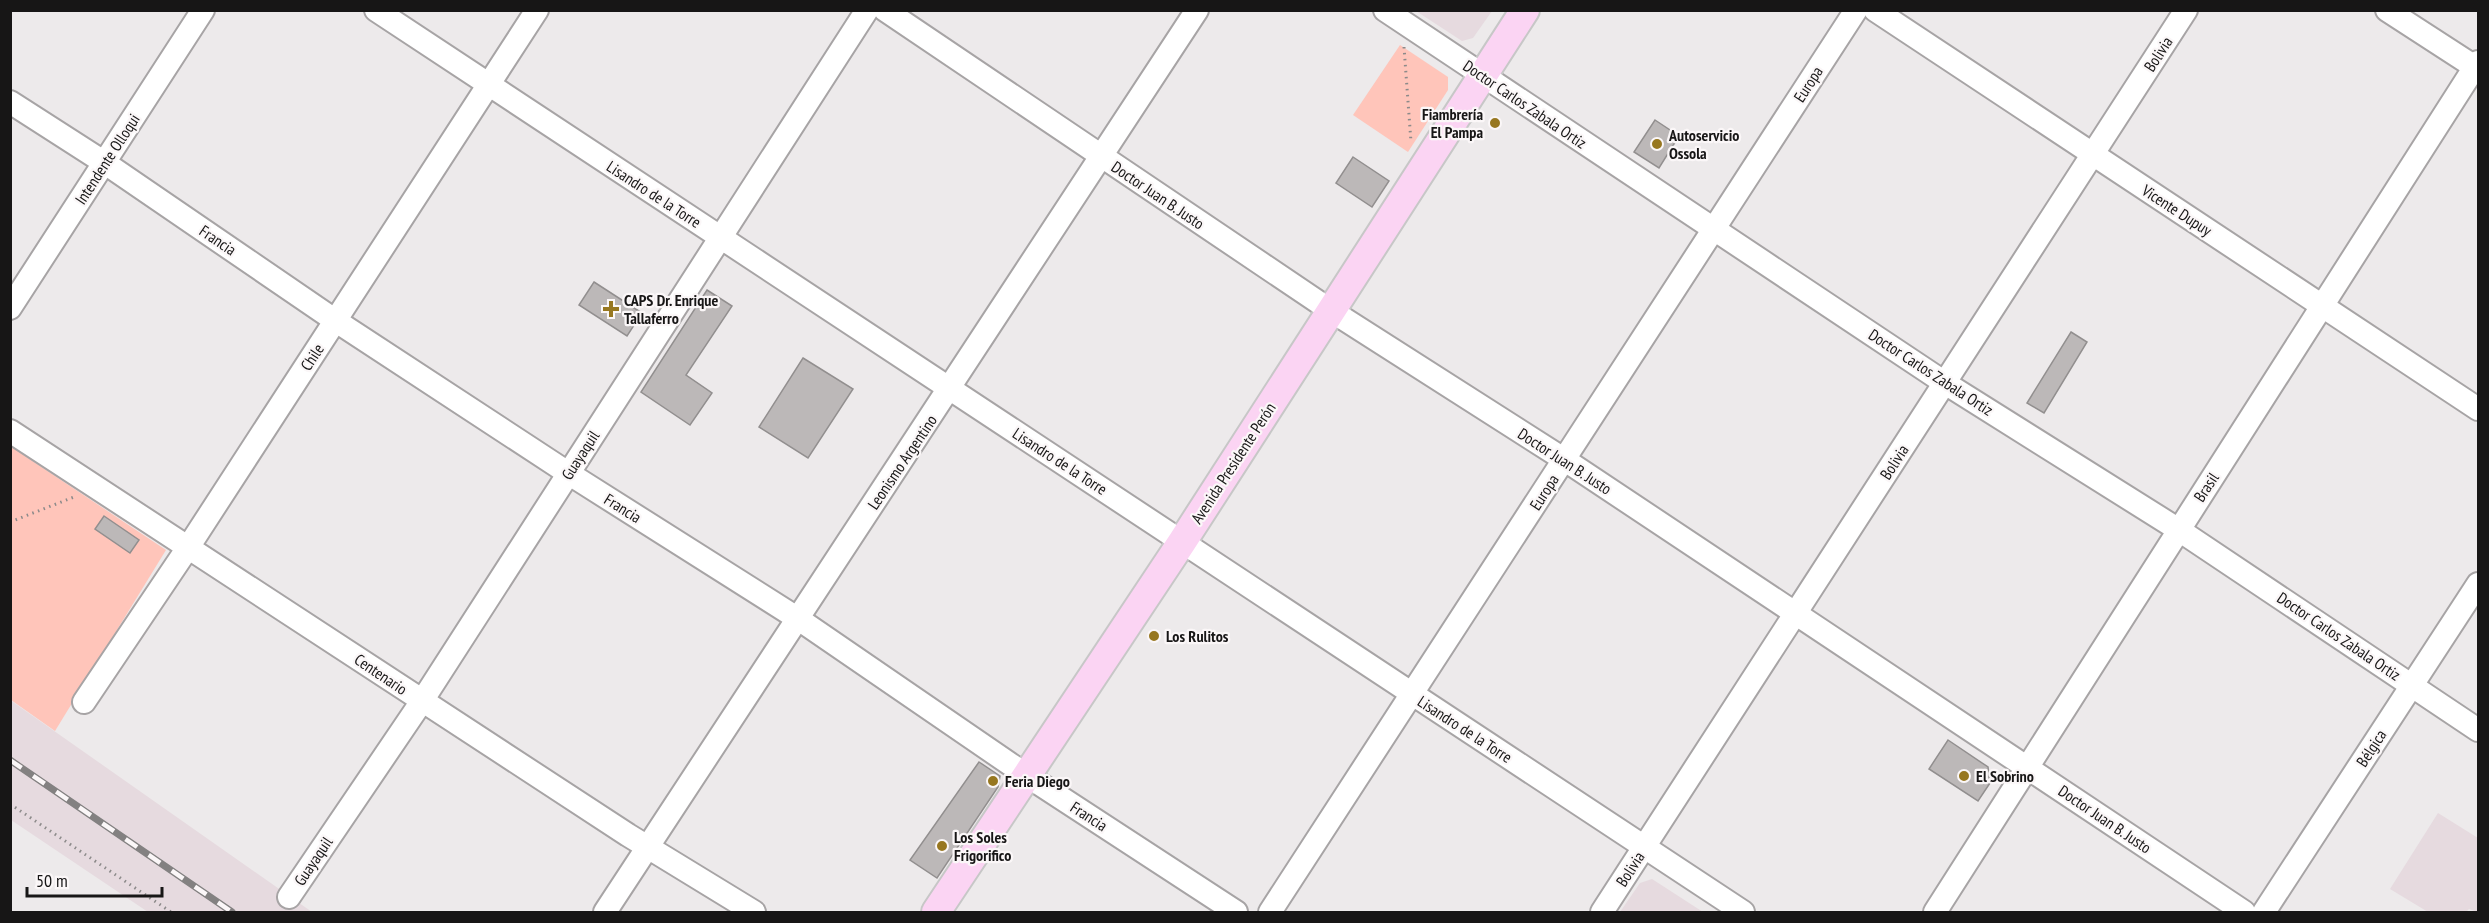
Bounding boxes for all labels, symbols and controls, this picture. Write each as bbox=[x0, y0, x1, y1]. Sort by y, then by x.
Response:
street label: Bolivia bbox=[2139, 33, 2177, 75]
street label: Doctor Carlos Zabala Ortiz bbox=[1460, 55, 1591, 153]
street label: Europa bbox=[1789, 62, 1827, 106]
place label: Fiambrería El Pampa bbox=[1422, 104, 1483, 142]
street label: Intendente Olloqui bbox=[70, 110, 144, 208]
marker: Fiambrería El Pampa bbox=[1488, 116, 1502, 130]
place label: Autoservicio Ossola bbox=[1668, 125, 1739, 163]
marker: Autoservicio Ossola bbox=[1650, 137, 1664, 151]
street label: Lisandro de la Torre bbox=[603, 156, 705, 232]
street label: Doctor Juan B. Justo bbox=[1108, 157, 1208, 233]
street label: Vicente Dupuy bbox=[2137, 179, 2216, 240]
street label: Francia bbox=[196, 221, 240, 259]
place label: CAPS Dr. Enrique Tallaferro bbox=[624, 290, 718, 328]
marker: CAPS Dr. Enrique Tallaferro bbox=[602, 300, 620, 318]
street label: Doctor Carlos Zabala Ortiz bbox=[1865, 324, 1997, 420]
street label: Chile bbox=[296, 340, 328, 374]
street label: Avenida Presidente Perón bbox=[1186, 399, 1280, 527]
street label: Leonismo Argentino bbox=[863, 411, 941, 513]
street label: Lisandro de la Torre bbox=[1009, 423, 1111, 499]
street label: Doctor Juan B. Justo bbox=[1514, 423, 1616, 499]
street label: Guayaquil bbox=[557, 426, 603, 483]
street label: Bolivia bbox=[1875, 441, 1913, 483]
street label: Brasil bbox=[2189, 468, 2223, 505]
street label: Europa bbox=[1525, 470, 1563, 514]
street label: Francia bbox=[601, 489, 645, 527]
street label: Doctor Carlos Zabala Ortiz bbox=[2274, 587, 2405, 685]
place label: Los Rulitos bbox=[1166, 626, 1229, 646]
marker: Los Rulitos bbox=[1147, 629, 1161, 643]
street label: Centenario bbox=[351, 649, 411, 699]
street label: Lisandro de la Torre bbox=[1414, 691, 1516, 767]
street label: Bélgica bbox=[2352, 726, 2390, 770]
place label: El Sobrino bbox=[1976, 766, 2034, 786]
marker: El Sobrino bbox=[1957, 769, 1971, 783]
place label: Feria Diego bbox=[1005, 771, 1070, 791]
marker: Feria Diego bbox=[986, 774, 1000, 788]
street label: Doctor Juan B. Justo bbox=[2055, 781, 2155, 857]
street label: Francia bbox=[1067, 797, 1111, 835]
place label: Los Soles Frigorifico bbox=[954, 827, 1011, 865]
street label: Guayaquil bbox=[289, 833, 337, 889]
marker: Los Soles Frigorifico bbox=[935, 839, 949, 853]
street label: Bolivia bbox=[1611, 848, 1649, 890]
scale bar bbox=[27, 860, 162, 898]
text: 50 m bbox=[36, 869, 68, 892]

